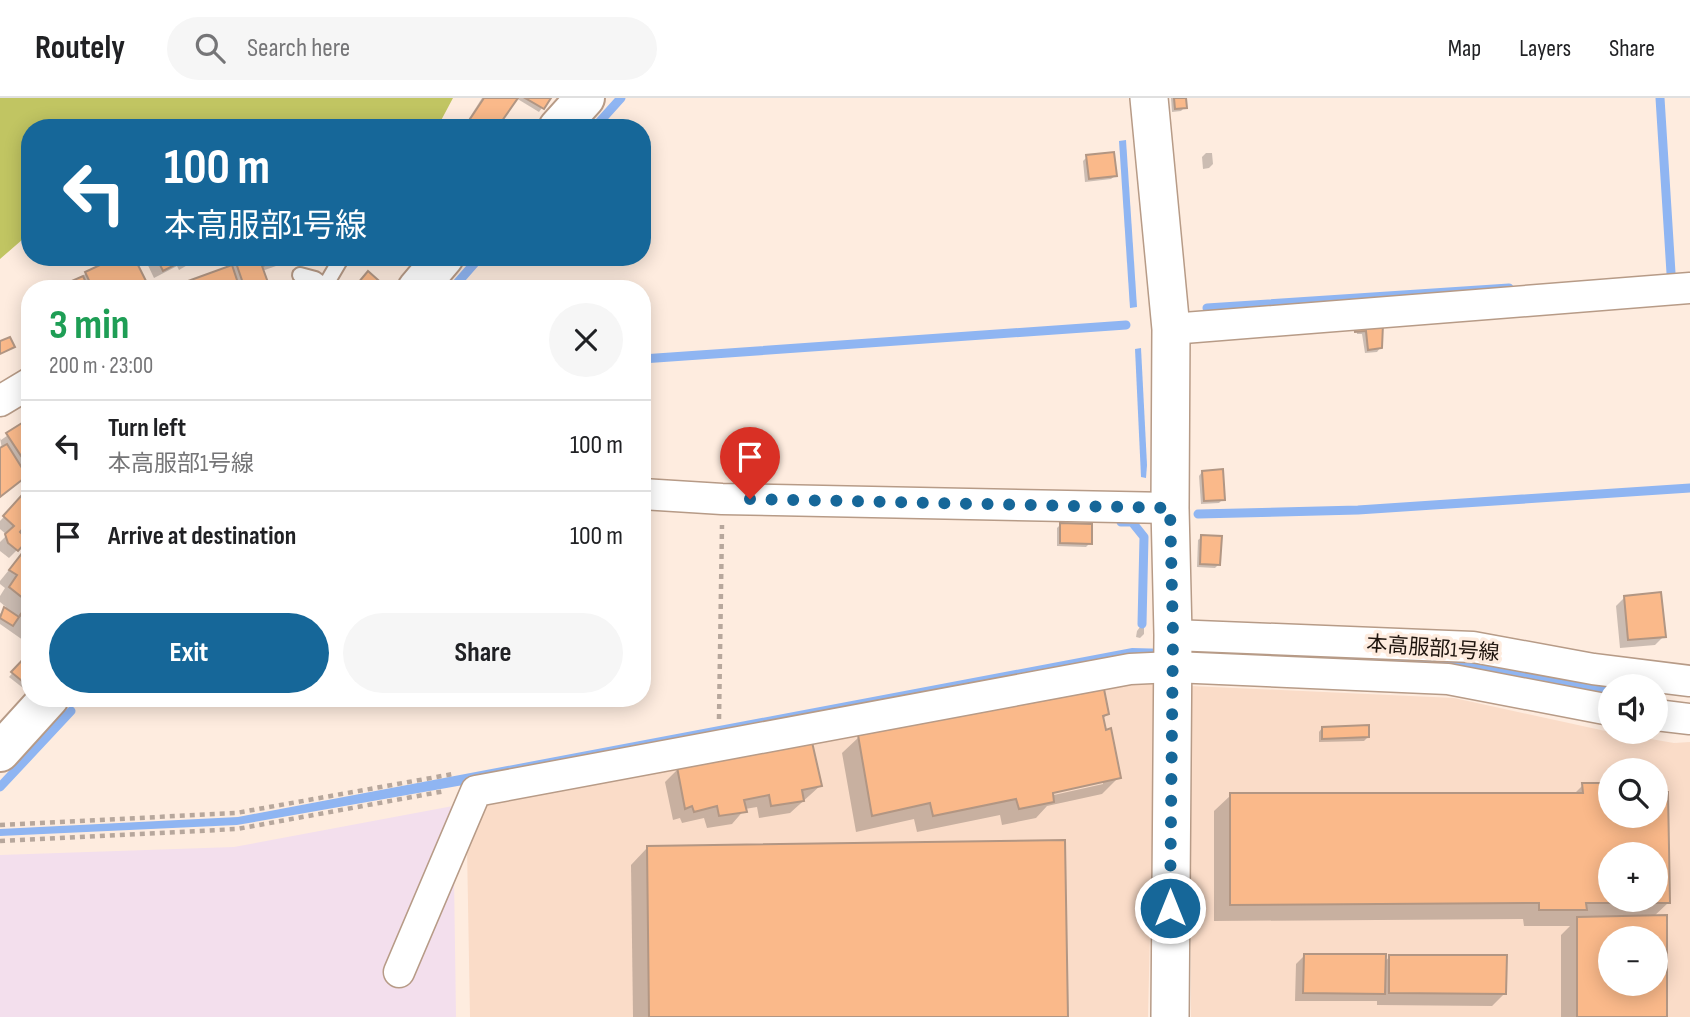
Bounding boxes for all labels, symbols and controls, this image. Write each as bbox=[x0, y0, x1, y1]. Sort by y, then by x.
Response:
search box bbox=[167, 17, 657, 80]
text: Routely bbox=[35, 28, 125, 68]
icon: search bbox=[191, 29, 229, 67]
text: Search here bbox=[247, 33, 350, 64]
text: Map bbox=[1448, 34, 1481, 63]
text: Layers bbox=[1519, 34, 1571, 63]
text: Share bbox=[1609, 34, 1655, 63]
text: 100 m bbox=[164, 139, 270, 198]
icon: left bbox=[49, 147, 140, 238]
text: 本高服部1号線 bbox=[164, 207, 367, 246]
text: 3 min bbox=[49, 300, 129, 351]
button: close bbox=[549, 303, 623, 377]
text: 200 m · 23:00 bbox=[49, 352, 153, 380]
text: Turn left bbox=[108, 413, 186, 444]
icon: left bbox=[49, 427, 87, 465]
pin bbox=[720, 427, 780, 499]
text: 100 m bbox=[570, 430, 623, 461]
icon: arrive bbox=[731, 438, 769, 476]
text: 本高服部1号線 bbox=[108, 450, 254, 478]
icon: arrive bbox=[49, 518, 87, 556]
text: Arrive at destination bbox=[108, 521, 296, 552]
text: 100 m bbox=[570, 521, 623, 552]
button: Exit bbox=[49, 613, 329, 693]
button: Share bbox=[343, 613, 623, 693]
street label: 本高服部1号線 bbox=[1366, 631, 1500, 666]
map controls bbox=[1598, 674, 1668, 996]
button: sound bbox=[1598, 674, 1668, 744]
button: search bbox=[1598, 758, 1668, 828]
button: + bbox=[1598, 842, 1668, 912]
position arrow bbox=[1133, 871, 1207, 945]
button: − bbox=[1598, 926, 1668, 996]

